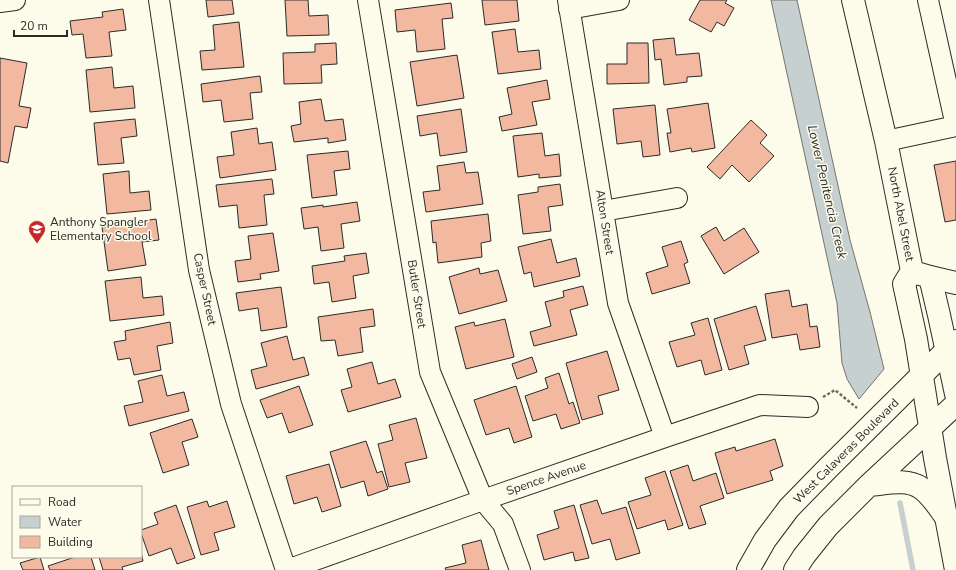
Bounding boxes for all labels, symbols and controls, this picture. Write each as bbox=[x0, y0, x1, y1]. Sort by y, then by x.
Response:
scale bar bbox=[14, 12, 67, 38]
text: 20 m bbox=[20, 18, 48, 34]
water label: Lower Penitencia Creek bbox=[803, 123, 851, 261]
street label: North Abel Street bbox=[884, 165, 918, 263]
street label: Alton Street bbox=[592, 188, 618, 256]
place label: Anthony Spangler Elementary School bbox=[50, 214, 152, 244]
school or university icon: Anthony Spangler Elementary School bbox=[27, 219, 47, 244]
street label: Casper Street bbox=[190, 251, 221, 327]
street label: Butler Street bbox=[404, 259, 430, 330]
street label: West Calaveras Boulevard bbox=[790, 395, 902, 507]
street label: Spence Avenue bbox=[504, 457, 588, 499]
legend bbox=[12, 486, 142, 558]
text: Road bbox=[48, 494, 76, 510]
text: Water bbox=[48, 514, 82, 530]
text: Building bbox=[48, 534, 93, 550]

